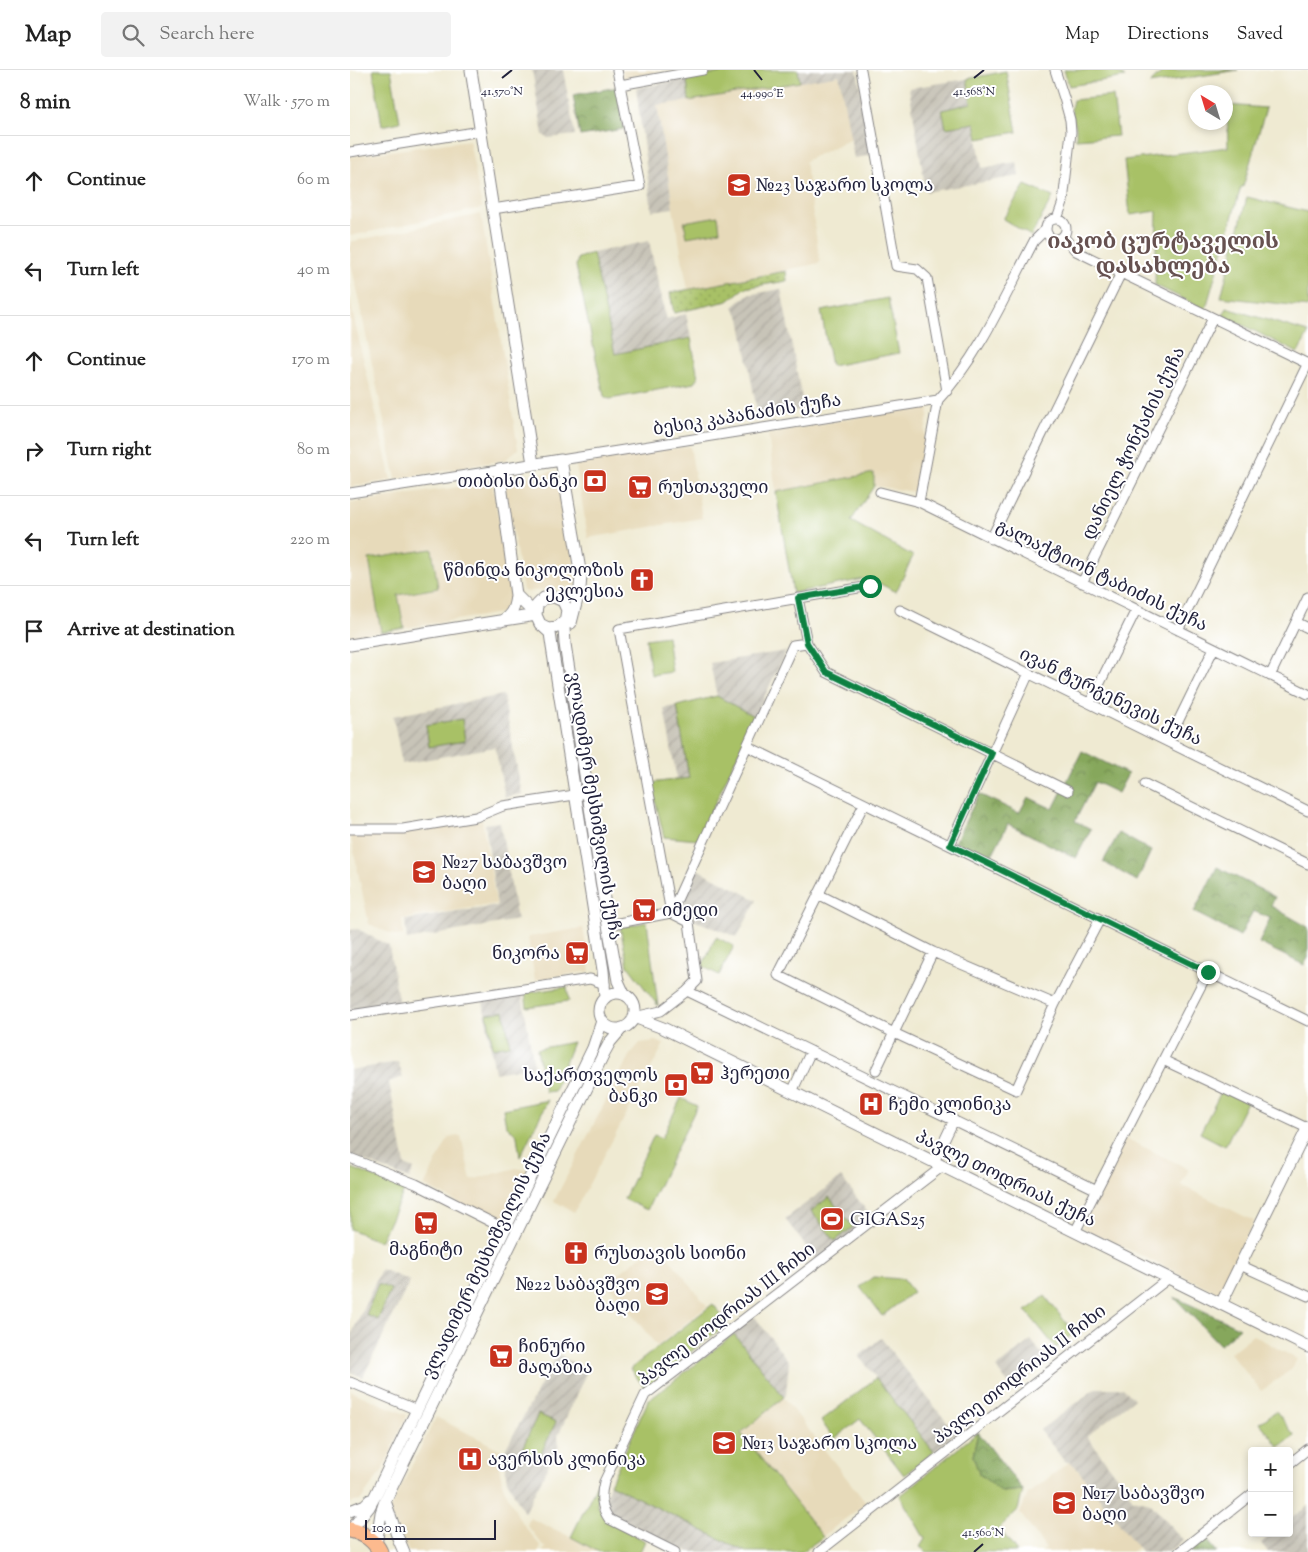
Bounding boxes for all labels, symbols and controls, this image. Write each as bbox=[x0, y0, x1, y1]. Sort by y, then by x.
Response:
search box bbox=[101, 12, 451, 57]
text: Map bbox=[25, 18, 71, 52]
icon: search bbox=[119, 21, 147, 49]
text: Search here bbox=[159, 21, 255, 48]
text: Map bbox=[1065, 22, 1100, 48]
text: Directions bbox=[1128, 22, 1209, 48]
text: Saved bbox=[1237, 22, 1283, 48]
text: 41.570°N bbox=[481, 83, 523, 101]
text: 41.568°N bbox=[953, 83, 995, 101]
text: 44.990°E bbox=[740, 85, 784, 103]
north arrow bbox=[1188, 85, 1233, 130]
text: 8 min bbox=[20, 88, 71, 118]
text: Walk · 570 m bbox=[243, 91, 330, 114]
icon: ahead bbox=[20, 167, 48, 195]
text: Continue bbox=[67, 167, 146, 194]
text: 60 m bbox=[297, 169, 330, 192]
school or university icon: №23 საჯარო სკოლა bbox=[726, 172, 752, 198]
place label: №23 საჯარო სკოლა bbox=[756, 174, 933, 200]
district label: იაკობ ცურტაველის დასახლება bbox=[1047, 227, 1279, 284]
icon: left bbox=[20, 257, 48, 285]
text: Turn left bbox=[67, 257, 139, 284]
text: 40 m bbox=[297, 259, 330, 282]
street label: დანიელ ჭონქაძის ქუჩა bbox=[1077, 343, 1193, 545]
icon: ahead bbox=[20, 347, 48, 375]
text: Continue bbox=[67, 347, 146, 374]
text: 170 m bbox=[292, 349, 330, 372]
street label: ბესიკ კაპანაძის ქუჩა bbox=[651, 388, 843, 444]
icon: right bbox=[20, 437, 48, 465]
text: Turn right bbox=[67, 437, 151, 464]
text: 80 m bbox=[297, 439, 330, 462]
bank icon: თიბისი ბანკი bbox=[582, 468, 608, 494]
place label: თიბისი ბანკი bbox=[458, 470, 578, 496]
supermarket icon: რუსთაველი bbox=[627, 474, 653, 500]
place label: რუსთაველი bbox=[658, 476, 768, 502]
street label: გალაქტიონ ტაბიძის ქუჩა bbox=[991, 514, 1211, 639]
icon: left bbox=[20, 527, 48, 555]
text: Turn left bbox=[67, 527, 139, 554]
text: 220 m bbox=[290, 529, 330, 552]
place label: წმინდა ნიკოლოზის ეკლესია bbox=[443, 559, 624, 606]
church icon: წმინდა ნიკოლოზის ეკლესია bbox=[629, 567, 655, 593]
route start bbox=[859, 575, 882, 598]
icon: arrive bbox=[20, 617, 48, 645]
text: Arrive at destination bbox=[67, 617, 235, 644]
street label: ივან ტურგენევის ქუჩა bbox=[1014, 642, 1206, 753]
street label: ვლადიმერ მესხიშვილის ქუჩა bbox=[559, 670, 627, 942]
place label: №27 საბავშვო ბაღი bbox=[442, 851, 567, 898]
school or university icon: №27 საბავშვო ბაღი bbox=[411, 859, 437, 885]
supermarket icon: იმედი bbox=[631, 897, 657, 923]
place label: იმედი bbox=[662, 899, 718, 925]
supermarket icon: ნიკორა bbox=[564, 940, 590, 966]
place label: ნიკორა bbox=[492, 942, 560, 968]
route end bbox=[1197, 961, 1220, 984]
supermarket icon: ჰერეთი bbox=[689, 1060, 715, 1086]
place label: ჰერეთი bbox=[720, 1062, 790, 1088]
place label: საქართველოს ბანკი bbox=[523, 1064, 658, 1111]
bank icon: საქართველოს ბანკი bbox=[663, 1072, 689, 1098]
hospital icon: ჩემი კლინიკა bbox=[858, 1091, 884, 1117]
place label: ჩემი კლინიკა bbox=[888, 1093, 1012, 1119]
street label: პავლე თოდრიას ქუჩა bbox=[910, 1125, 1100, 1235]
street label: ვლადიმერ მესხიშვილის ქუჩა bbox=[417, 1128, 559, 1384]
sports icon: GIGAS25 bbox=[819, 1206, 845, 1232]
place label: GIGAS25 bbox=[850, 1208, 925, 1234]
supermarket icon: მაგნიტი bbox=[413, 1210, 439, 1236]
place label: მაგნიტი bbox=[389, 1238, 463, 1264]
street label: პავლე თოდრიას III ჩიხი bbox=[633, 1238, 822, 1393]
church icon: რუსთავის სიონი bbox=[563, 1240, 589, 1266]
place label: რუსთავის სიონი bbox=[594, 1242, 746, 1268]
place label: №22 საბავშვო ბაღი bbox=[515, 1273, 640, 1320]
school or university icon: №22 საბავშვო ბაღი bbox=[644, 1281, 670, 1307]
street label: პავლე თოდრიას II ჩიხი bbox=[928, 1299, 1113, 1452]
place label: ჩინური მაღაზია bbox=[518, 1335, 593, 1382]
supermarket icon: ჩინური მაღაზია bbox=[488, 1343, 514, 1369]
school or university icon: №13 საჯარო სკოლა bbox=[711, 1430, 737, 1456]
place label: №13 საჯარო სკოლა bbox=[742, 1432, 917, 1458]
hospital icon: ავერსის კლინიკა bbox=[457, 1446, 483, 1472]
map controls bbox=[1248, 1447, 1293, 1537]
button: + bbox=[1248, 1447, 1293, 1492]
place label: ავერსის კლინიკა bbox=[488, 1448, 646, 1474]
place label: №17 საბავშვო ბაღი bbox=[1082, 1482, 1205, 1529]
school or university icon: №17 საბავშვო ბაღი bbox=[1051, 1490, 1077, 1516]
button: − bbox=[1248, 1492, 1293, 1537]
scale bar bbox=[365, 1517, 496, 1540]
text: 100 m bbox=[372, 1519, 406, 1539]
text: 41.560°N bbox=[962, 1524, 1004, 1542]

